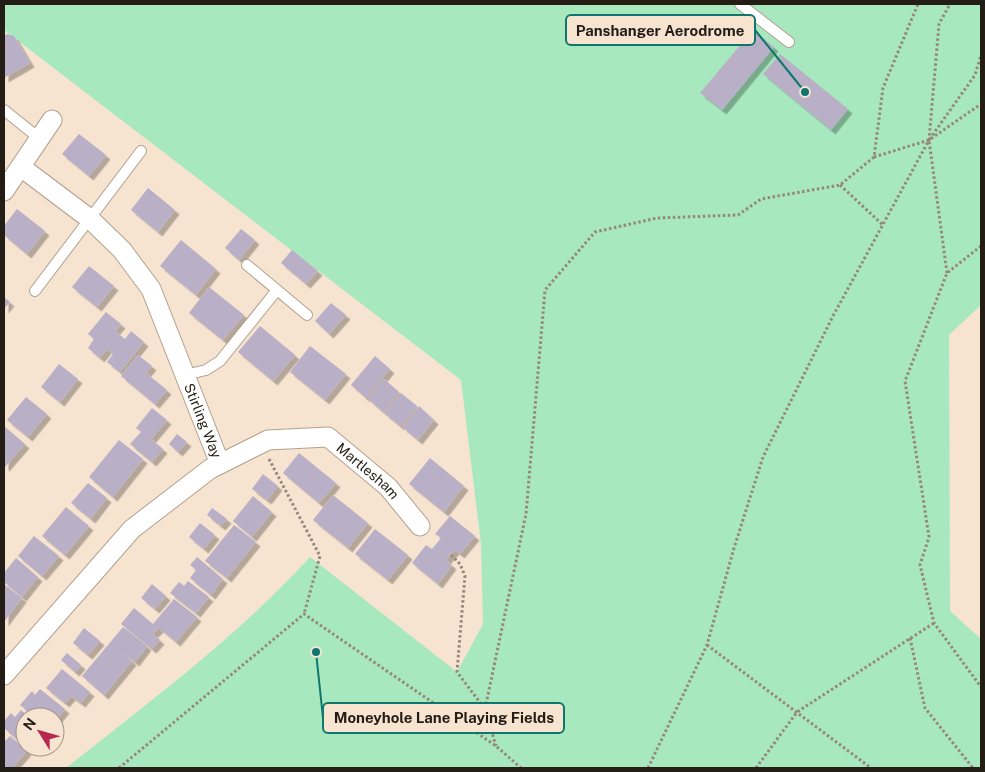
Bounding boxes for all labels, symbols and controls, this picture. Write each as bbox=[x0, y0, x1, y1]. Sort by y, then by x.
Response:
callout: Panshanger Aerodrome bbox=[566, 15, 755, 45]
text: Panshanger Aerodrome bbox=[576, 22, 744, 39]
street label: Stirling Way bbox=[181, 381, 225, 461]
street label: Martlesham bbox=[333, 440, 403, 502]
callout: Moneyhole Lane Playing Fields bbox=[323, 703, 564, 733]
north arrow bbox=[15, 707, 65, 757]
text: Moneyhole Lane Playing Fields bbox=[334, 709, 554, 726]
text: N bbox=[20, 715, 39, 733]

